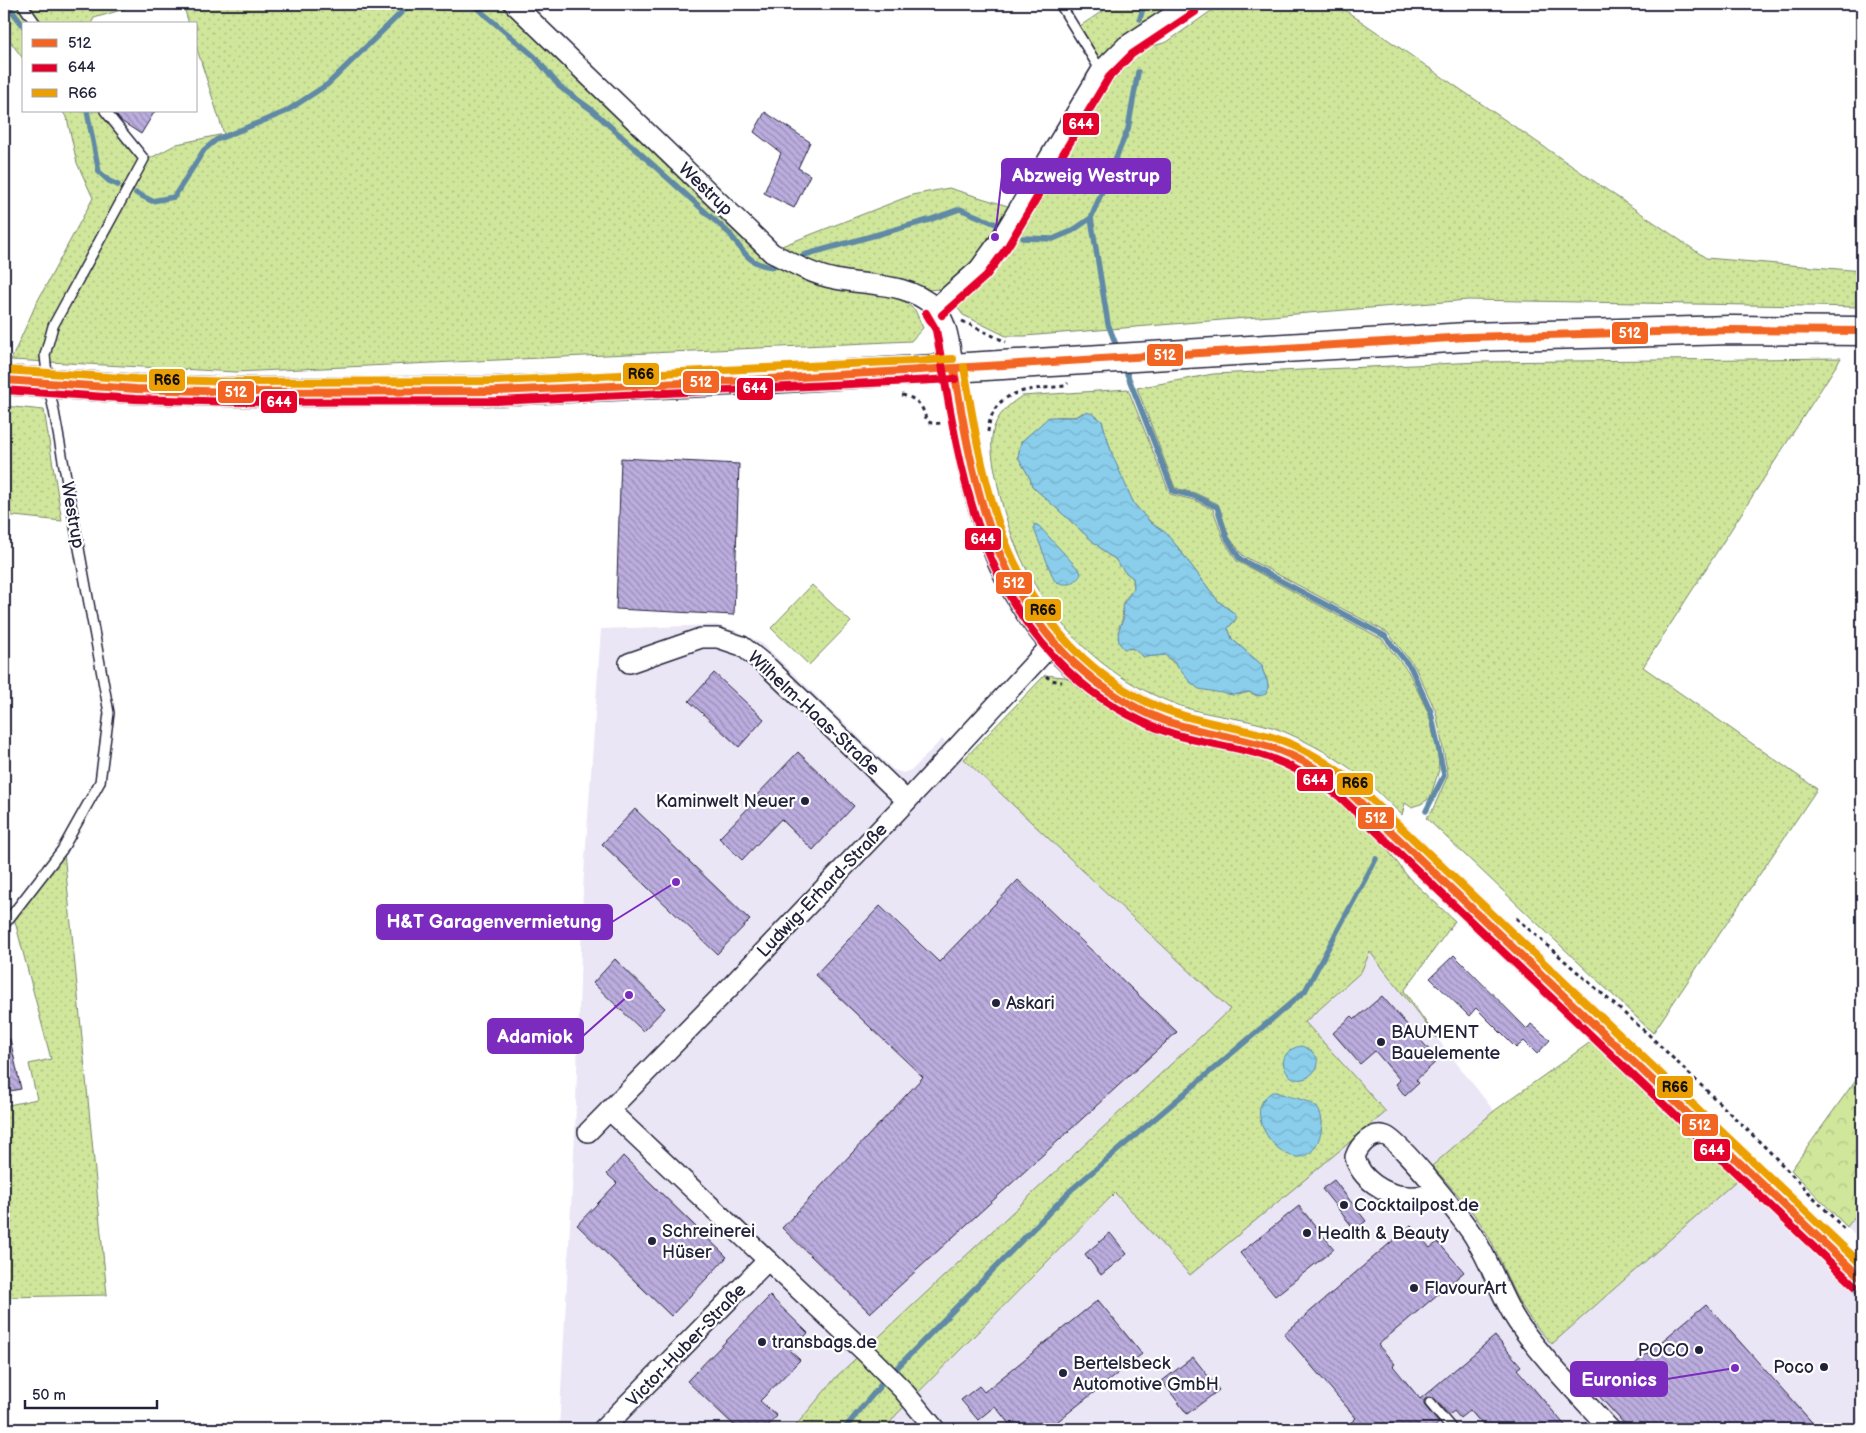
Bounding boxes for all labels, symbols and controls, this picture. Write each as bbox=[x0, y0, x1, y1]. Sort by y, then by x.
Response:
legend bbox=[22, 22, 198, 112]
text: 512 bbox=[68, 34, 91, 53]
text: 644 bbox=[68, 58, 95, 77]
text: R66 bbox=[68, 84, 97, 103]
line badge: 644 bbox=[1062, 112, 1100, 136]
text: 644 bbox=[1069, 116, 1094, 133]
street label: Westrup bbox=[674, 158, 737, 220]
callout: Abzweig Westrup bbox=[1002, 159, 1170, 193]
text: Abzweig Westrup bbox=[1011, 165, 1160, 188]
line badge: 512 bbox=[1611, 321, 1649, 345]
text: 512 bbox=[1619, 325, 1642, 342]
line badge: 512 bbox=[1146, 343, 1184, 367]
text: 512 bbox=[1154, 347, 1177, 364]
line badge: R66 bbox=[622, 362, 660, 386]
text: R66 bbox=[628, 366, 654, 383]
line badge: R66 bbox=[148, 368, 186, 392]
line badge: 512 bbox=[682, 370, 720, 394]
text: R66 bbox=[154, 372, 180, 389]
text: 512 bbox=[690, 374, 713, 391]
line badge: 644 bbox=[736, 377, 774, 401]
line badge: 512 bbox=[217, 380, 255, 404]
text: 644 bbox=[743, 380, 768, 397]
text: 512 bbox=[225, 384, 248, 401]
line badge: 644 bbox=[260, 390, 298, 414]
text: 644 bbox=[267, 394, 292, 411]
street label: Westrup bbox=[56, 480, 89, 550]
line badge: 644 bbox=[964, 527, 1002, 551]
text: 644 bbox=[971, 531, 996, 548]
line badge: 512 bbox=[995, 571, 1033, 595]
text: 512 bbox=[1003, 575, 1026, 592]
line badge: R66 bbox=[1024, 598, 1062, 622]
text: R66 bbox=[1030, 602, 1056, 619]
street label: Wilhelm-Haas-Straße bbox=[743, 647, 884, 780]
line badge: 644 bbox=[1296, 768, 1334, 792]
text: 644 bbox=[1303, 772, 1328, 789]
line badge: R66 bbox=[1336, 772, 1374, 796]
text: R66 bbox=[1342, 775, 1368, 792]
place label: Kaminwelt Neuer bbox=[656, 791, 796, 812]
marker: Kaminwelt Neuer bbox=[799, 795, 811, 807]
line badge: 512 bbox=[1357, 806, 1395, 830]
text: 512 bbox=[1365, 810, 1388, 827]
street label: Ludwig-Erhard-Straße bbox=[753, 819, 892, 962]
callout: H&T Garagenvermietung bbox=[377, 905, 612, 939]
text: H&T Garagenvermietung bbox=[386, 911, 602, 934]
place label: Askari bbox=[1006, 993, 1055, 1014]
marker: Askari bbox=[990, 997, 1002, 1009]
callout: Adamiok bbox=[488, 1019, 583, 1053]
place label: BAUMENT Bauelemente bbox=[1391, 1022, 1500, 1064]
text: Adamiok bbox=[496, 1026, 573, 1049]
marker: BAUMENT Bauelemente bbox=[1375, 1036, 1387, 1048]
line badge: R66 bbox=[1656, 1075, 1694, 1099]
text: R66 bbox=[1662, 1079, 1688, 1096]
line badge: 512 bbox=[1681, 1113, 1719, 1137]
text: 512 bbox=[1689, 1117, 1712, 1134]
line badge: 644 bbox=[1693, 1138, 1731, 1162]
text: 644 bbox=[1700, 1142, 1725, 1159]
place label: Cocktailpost.de bbox=[1354, 1195, 1479, 1216]
marker: Cocktailpost.de bbox=[1338, 1199, 1350, 1211]
place label: Schreinerei Hüser bbox=[662, 1221, 755, 1263]
place label: Health & Beauty bbox=[1317, 1223, 1450, 1244]
marker: Health & Beauty bbox=[1301, 1227, 1313, 1239]
marker: Schreinerei Hüser bbox=[646, 1235, 658, 1247]
place label: FlavourArt bbox=[1424, 1278, 1508, 1299]
street label: Victor-Huber-Straße bbox=[622, 1279, 751, 1411]
marker: FlavourArt bbox=[1408, 1282, 1420, 1294]
place label: transbags.de bbox=[772, 1332, 877, 1353]
marker: transbags.de bbox=[756, 1336, 768, 1348]
place label: POCO bbox=[1638, 1340, 1689, 1361]
marker: POCO bbox=[1693, 1344, 1705, 1356]
place label: Bertelsbeck Automotive GmbH bbox=[1073, 1353, 1219, 1395]
place label: Poco bbox=[1773, 1357, 1814, 1378]
marker: Poco bbox=[1818, 1361, 1830, 1373]
callout: Euronics bbox=[1571, 1362, 1667, 1396]
marker: Bertelsbeck Automotive GmbH bbox=[1057, 1367, 1069, 1379]
text: Euronics bbox=[1581, 1369, 1657, 1392]
scale bar bbox=[25, 1378, 158, 1410]
text: 50 m bbox=[32, 1386, 66, 1405]

